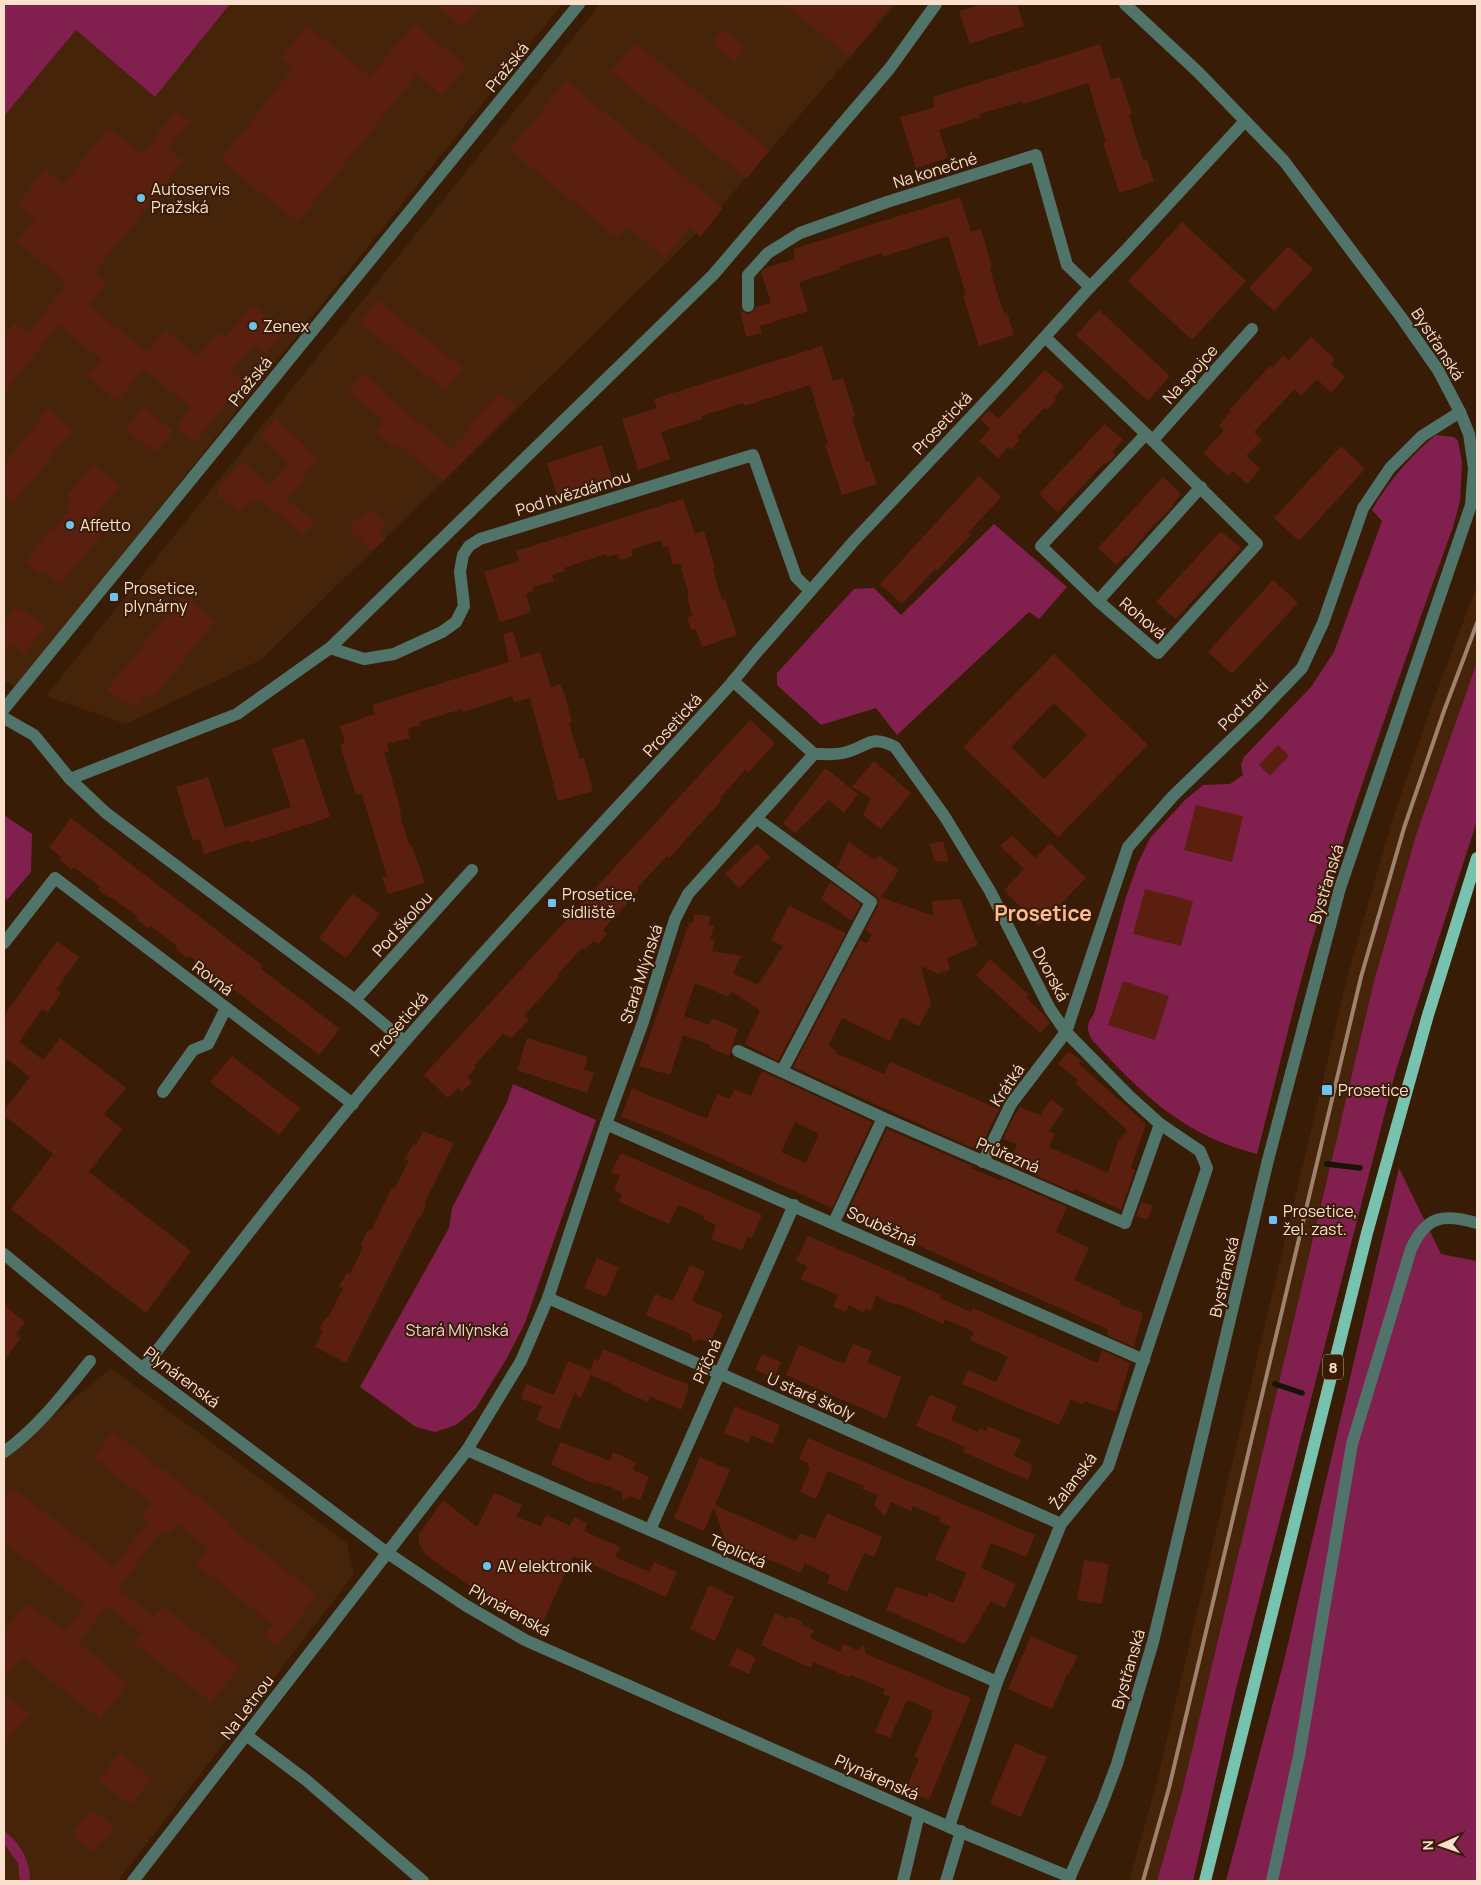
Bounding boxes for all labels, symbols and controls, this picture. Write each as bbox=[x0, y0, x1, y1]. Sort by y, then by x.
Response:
street label: Pražská bbox=[480, 38, 534, 96]
street label: Na konečné bbox=[890, 147, 980, 193]
place label: Autoservis Pražská bbox=[151, 178, 230, 218]
marker: Autoservis Pražská bbox=[135, 192, 147, 204]
street label: Bystřanská bbox=[1406, 304, 1470, 384]
place label: Zenex bbox=[263, 315, 309, 337]
marker: Zenex bbox=[247, 320, 259, 332]
street label: Na spojce bbox=[1158, 340, 1222, 408]
street label: Pražská bbox=[223, 352, 277, 410]
street label: Prosetická bbox=[907, 387, 977, 459]
street label: Pod hvězdárnou bbox=[513, 465, 633, 521]
place label: Affetto bbox=[80, 514, 131, 536]
marker: Affetto bbox=[64, 519, 76, 531]
place label: Prosetice, plynárny bbox=[124, 577, 198, 617]
marker: Prosetice, plynárny bbox=[108, 591, 120, 603]
street label: Rohová bbox=[1115, 592, 1171, 644]
street label: Pod tratí bbox=[1213, 675, 1273, 735]
street label: Prosetická bbox=[638, 689, 706, 761]
street label: Bystřanská bbox=[1303, 842, 1349, 926]
place label: Prosetice, sídliště bbox=[562, 883, 636, 923]
street label: Pod školou bbox=[367, 887, 437, 961]
marker: Prosetice, sídliště bbox=[546, 897, 558, 909]
district label: Prosetice bbox=[994, 899, 1092, 927]
street label: Stará Mlýnská bbox=[615, 922, 667, 1026]
street label: Dvorská bbox=[1028, 943, 1074, 1005]
street label: Rovná bbox=[188, 955, 238, 1001]
street label: Prosetická bbox=[365, 987, 433, 1061]
street label: Krátká bbox=[985, 1059, 1029, 1111]
place label: Prosetice bbox=[1338, 1079, 1409, 1101]
marker: Prosetice bbox=[1320, 1083, 1334, 1097]
street label: Průřezná bbox=[973, 1132, 1043, 1178]
place label: Prosetice, žel. zast. bbox=[1283, 1200, 1357, 1240]
street label: Souběžná bbox=[843, 1201, 921, 1251]
marker: Prosetice, žel. zast. bbox=[1267, 1214, 1279, 1226]
street label: Bystřanská bbox=[1204, 1235, 1244, 1319]
park label: Stará Mlýnská bbox=[405, 1319, 509, 1341]
street label: Příčná bbox=[688, 1335, 726, 1387]
street label: Plynárenská bbox=[140, 1341, 224, 1413]
road number: 8 bbox=[1323, 1354, 1343, 1380]
street label: U staré školy bbox=[763, 1367, 859, 1425]
street label: Žalanská bbox=[1044, 1448, 1102, 1514]
street label: Teplická bbox=[706, 1529, 770, 1573]
place label: AV elektronik bbox=[497, 1555, 593, 1577]
marker: AV elektronik bbox=[481, 1560, 493, 1572]
street label: Plynárenská bbox=[465, 1579, 555, 1641]
street label: Bystřanská bbox=[1106, 1626, 1150, 1712]
street label: Na Letnou bbox=[216, 1670, 278, 1744]
street label: Plynárenská bbox=[832, 1749, 922, 1805]
north arrow bbox=[1416, 1820, 1466, 1870]
text: N bbox=[1418, 1840, 1437, 1851]

